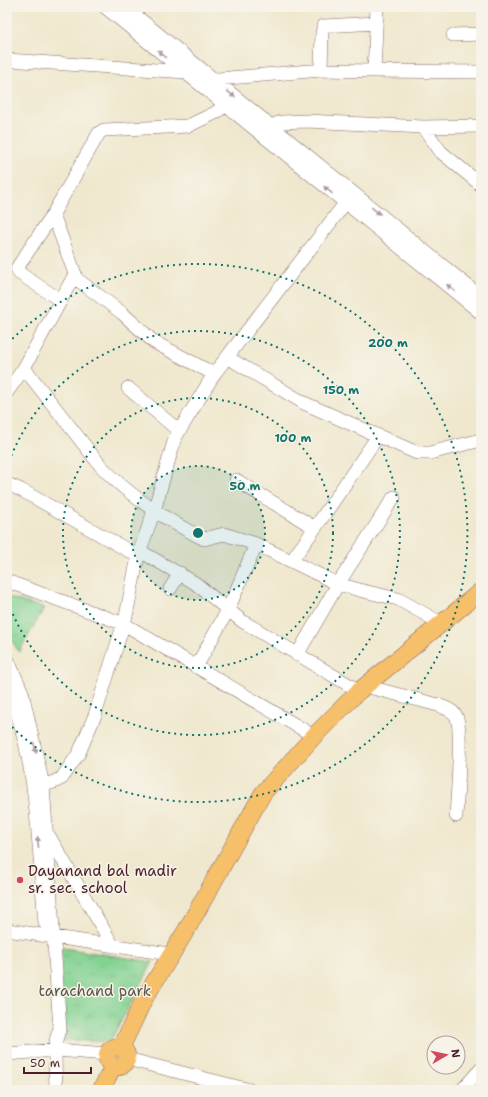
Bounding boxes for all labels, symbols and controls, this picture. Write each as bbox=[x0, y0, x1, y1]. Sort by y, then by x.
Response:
one-way arrow bbox=[157, 49, 168, 58]
one-way arrow bbox=[225, 90, 236, 99]
one-way arrow bbox=[322, 185, 333, 194]
one-way arrow bbox=[370, 207, 381, 215]
one-way arrow bbox=[446, 283, 457, 292]
text: 200 m bbox=[368, 335, 408, 351]
text: 150 m bbox=[323, 382, 359, 398]
text: 100 m bbox=[275, 430, 312, 446]
text: 50 m bbox=[230, 478, 261, 494]
centre of rings bbox=[191, 526, 205, 540]
one-way arrow bbox=[32, 742, 38, 754]
one-way arrow bbox=[34, 836, 41, 848]
place label: Dayanand bal madir sr. sec. school bbox=[28, 861, 177, 898]
marker: Dayanand bal madir sr. sec. school bbox=[15, 875, 25, 885]
park label: tarachand park bbox=[39, 981, 151, 1001]
north arrow bbox=[426, 1035, 466, 1075]
text: N bbox=[447, 1048, 464, 1059]
scale bar bbox=[24, 1049, 91, 1075]
text: 50 m bbox=[30, 1055, 60, 1071]

